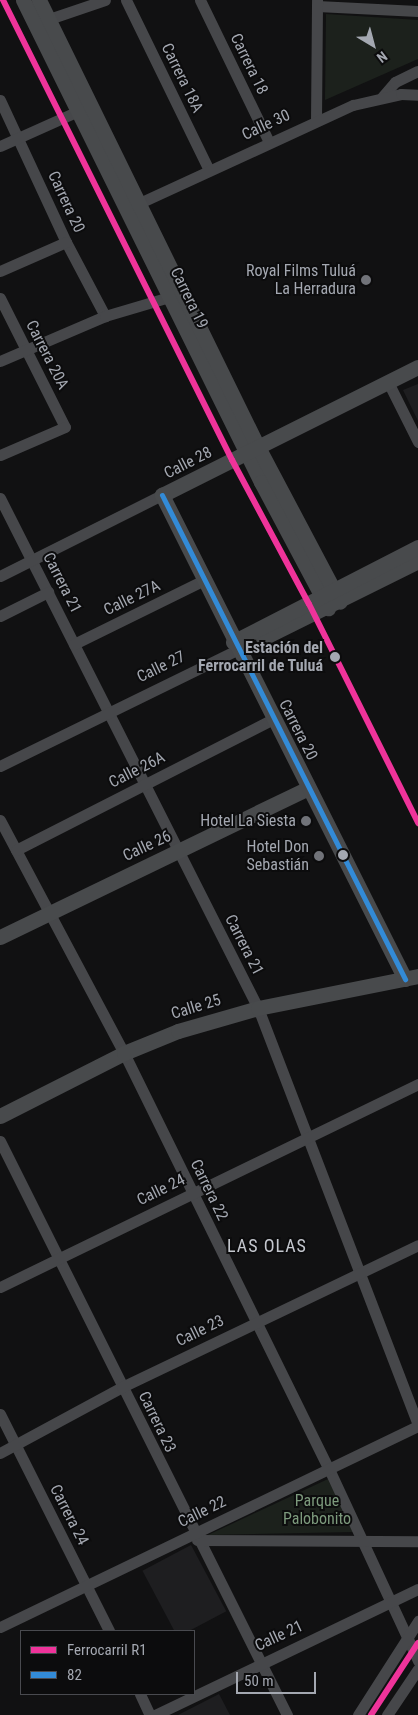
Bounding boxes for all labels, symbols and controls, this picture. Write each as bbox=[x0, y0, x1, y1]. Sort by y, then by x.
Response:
north arrow bbox=[348, 20, 398, 70]
street label: Carrera 18 bbox=[226, 30, 272, 98]
street label: Carrera 18A bbox=[157, 40, 207, 116]
text: N bbox=[374, 48, 390, 66]
street label: Calle 30 bbox=[239, 106, 293, 144]
street label: Carrera 20 bbox=[43, 168, 89, 236]
place label: Royal Films Tuluá La Herradura bbox=[246, 261, 356, 299]
street label: Carrera 19 bbox=[166, 264, 212, 332]
marker: Royal Films Tuluá La Herradura bbox=[360, 274, 372, 286]
street label: Carrera 20A bbox=[21, 317, 73, 393]
street label: Calle 28 bbox=[161, 443, 215, 483]
street label: Carrera 21 bbox=[39, 549, 85, 617]
street label: Calle 27A bbox=[101, 576, 163, 620]
place label: Estación del Ferrocarril de Tuluá bbox=[198, 638, 323, 676]
street label: Calle 27 bbox=[134, 647, 188, 687]
marker: Estación del Ferrocarril de Tuluá bbox=[327, 649, 343, 665]
street label: Carrera 20 bbox=[275, 696, 321, 764]
street label: Calle 26A bbox=[106, 748, 168, 792]
place label: Hotel La Siesta bbox=[200, 811, 296, 831]
marker: Hotel La Siesta bbox=[300, 815, 312, 827]
street label: Calle 26 bbox=[120, 827, 174, 865]
place label: Hotel Don Sebastián bbox=[247, 837, 309, 875]
marker: Hotel Don Sebastián bbox=[313, 850, 325, 862]
unlabelled marker bbox=[338, 850, 348, 860]
street label: Carrera 21 bbox=[221, 911, 267, 979]
street label: Calle 25 bbox=[169, 990, 223, 1024]
street label: Carrera 22 bbox=[186, 1156, 232, 1224]
street label: Calle 24 bbox=[134, 1170, 188, 1210]
district label: LAS OLAS bbox=[226, 1235, 308, 1257]
street label: Calle 23 bbox=[173, 1311, 227, 1351]
street label: Carrera 23 bbox=[134, 1388, 180, 1456]
street label: Carrera 24 bbox=[46, 1481, 92, 1549]
park label: Parque Palobonito bbox=[283, 1491, 351, 1529]
street label: Calle 22 bbox=[175, 1492, 229, 1532]
street label: Calle 21 bbox=[252, 1617, 306, 1655]
legend bbox=[20, 1630, 195, 1695]
text: Ferrocarril R1 bbox=[67, 1641, 147, 1659]
scale bar bbox=[238, 1662, 318, 1694]
text: 82 bbox=[67, 1666, 82, 1684]
text: 50 m bbox=[244, 1672, 274, 1690]

